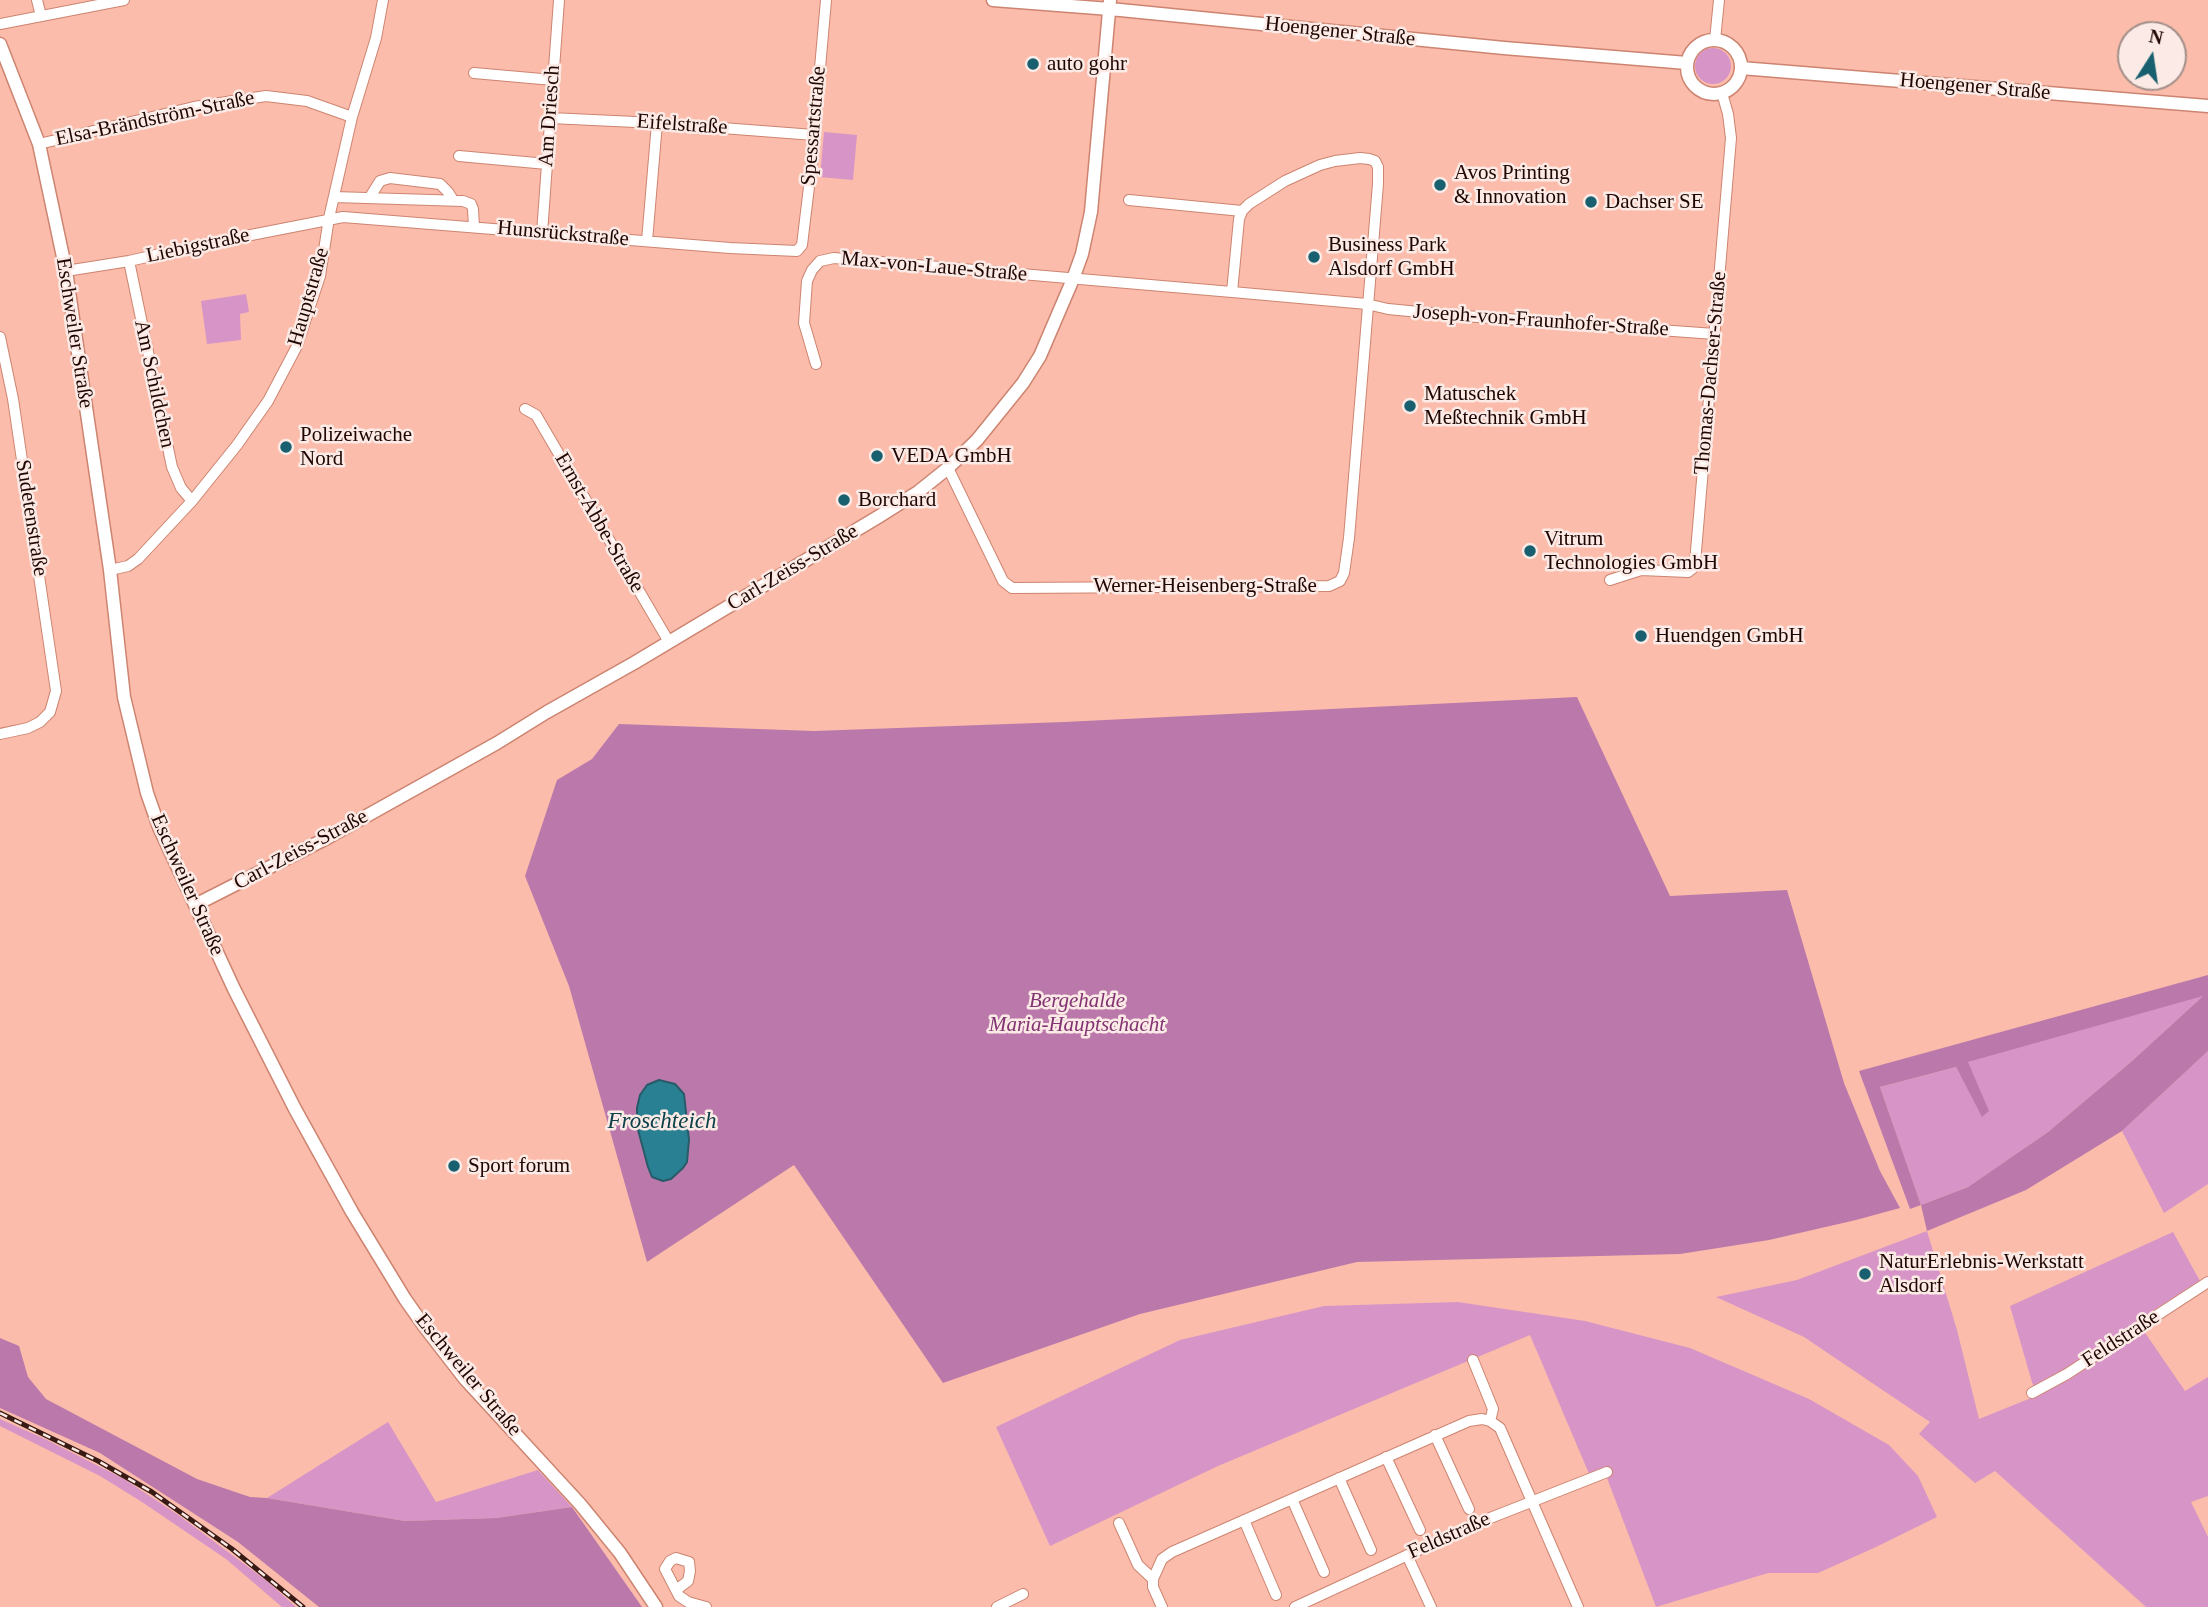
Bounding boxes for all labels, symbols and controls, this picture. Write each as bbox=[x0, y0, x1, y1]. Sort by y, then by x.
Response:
street label: Hoengener Straße bbox=[1264, 12, 1416, 52]
north arrow bbox=[2117, 21, 2187, 91]
text: N bbox=[2147, 25, 2165, 49]
place label: auto gohr bbox=[1047, 51, 1127, 77]
marker: auto gohr bbox=[1025, 56, 1041, 72]
street label: Am Driesch bbox=[534, 64, 566, 168]
street label: Spessartstraße bbox=[796, 65, 832, 187]
street label: Hoengener Straße bbox=[1899, 68, 2051, 106]
street label: Elsa-Brändström-Straße bbox=[53, 86, 257, 152]
street label: Eifelstraße bbox=[636, 109, 728, 141]
place label: Avos Printing & Innovation bbox=[1454, 160, 1570, 210]
marker: Avos Printing & Innovation bbox=[1432, 177, 1448, 193]
place label: Dachser SE bbox=[1605, 189, 1704, 215]
marker: Dachser SE bbox=[1583, 194, 1599, 210]
street label: Hunsrückstraße bbox=[496, 216, 630, 252]
street label: Liebigstraße bbox=[144, 223, 252, 269]
place label: Business Park Alsdorf GmbH bbox=[1328, 232, 1455, 282]
street label: Hauptstraße bbox=[283, 245, 335, 349]
street label: Max-von-Laue-Straße bbox=[840, 246, 1028, 288]
marker: Business Park Alsdorf GmbH bbox=[1306, 249, 1322, 265]
street label: Eschweiler Straße bbox=[50, 256, 98, 410]
street label: Thomas-Dachser-Straße bbox=[1690, 270, 1732, 476]
street label: Joseph-von-Fraunhofer-Straße bbox=[1412, 299, 1670, 343]
street label: Am Schildchen bbox=[128, 318, 180, 450]
place label: Matuschek Meßtechnik GmbH bbox=[1424, 381, 1587, 431]
marker: Matuschek Meßtechnik GmbH bbox=[1402, 398, 1418, 414]
place label: Polizeiwache Nord bbox=[300, 422, 412, 472]
marker: Polizeiwache Nord bbox=[278, 439, 294, 455]
place label: VEDA GmbH bbox=[891, 443, 1012, 469]
marker: VEDA GmbH bbox=[869, 448, 885, 464]
street label: Ernst-Abbe-Straße bbox=[549, 449, 649, 597]
street label: Sudetenstraße bbox=[9, 458, 53, 578]
place label: Borchard bbox=[858, 487, 936, 513]
marker: Borchard bbox=[836, 492, 852, 508]
street label: Carl-Zeiss-Straße bbox=[723, 519, 863, 617]
place label: Vitrum Technologies GmbH bbox=[1544, 526, 1718, 576]
marker: Vitrum Technologies GmbH bbox=[1522, 543, 1538, 559]
street label: Werner-Heisenberg-Straße bbox=[1093, 573, 1317, 599]
place label: Huendgen GmbH bbox=[1655, 623, 1804, 649]
marker: Huendgen GmbH bbox=[1633, 628, 1649, 644]
street label: Carl-Zeiss-Straße bbox=[230, 804, 372, 896]
street label: Eschweiler Straße bbox=[145, 810, 229, 960]
park label: Bergehalde Maria-Hauptschacht bbox=[989, 988, 1165, 1038]
water label: Froschteich bbox=[607, 1108, 717, 1136]
place label: Sport forum bbox=[468, 1153, 570, 1179]
marker: Sport forum bbox=[446, 1158, 462, 1174]
place label: NaturErlebnis-Werkstatt Alsdorf bbox=[1879, 1249, 2084, 1299]
marker: NaturErlebnis-Werkstatt Alsdorf bbox=[1857, 1266, 1873, 1282]
street label: Feldstraße bbox=[2077, 1305, 2165, 1373]
street label: Eschweiler Straße bbox=[409, 1309, 527, 1441]
street label: Feldstraße bbox=[1404, 1507, 1494, 1565]

